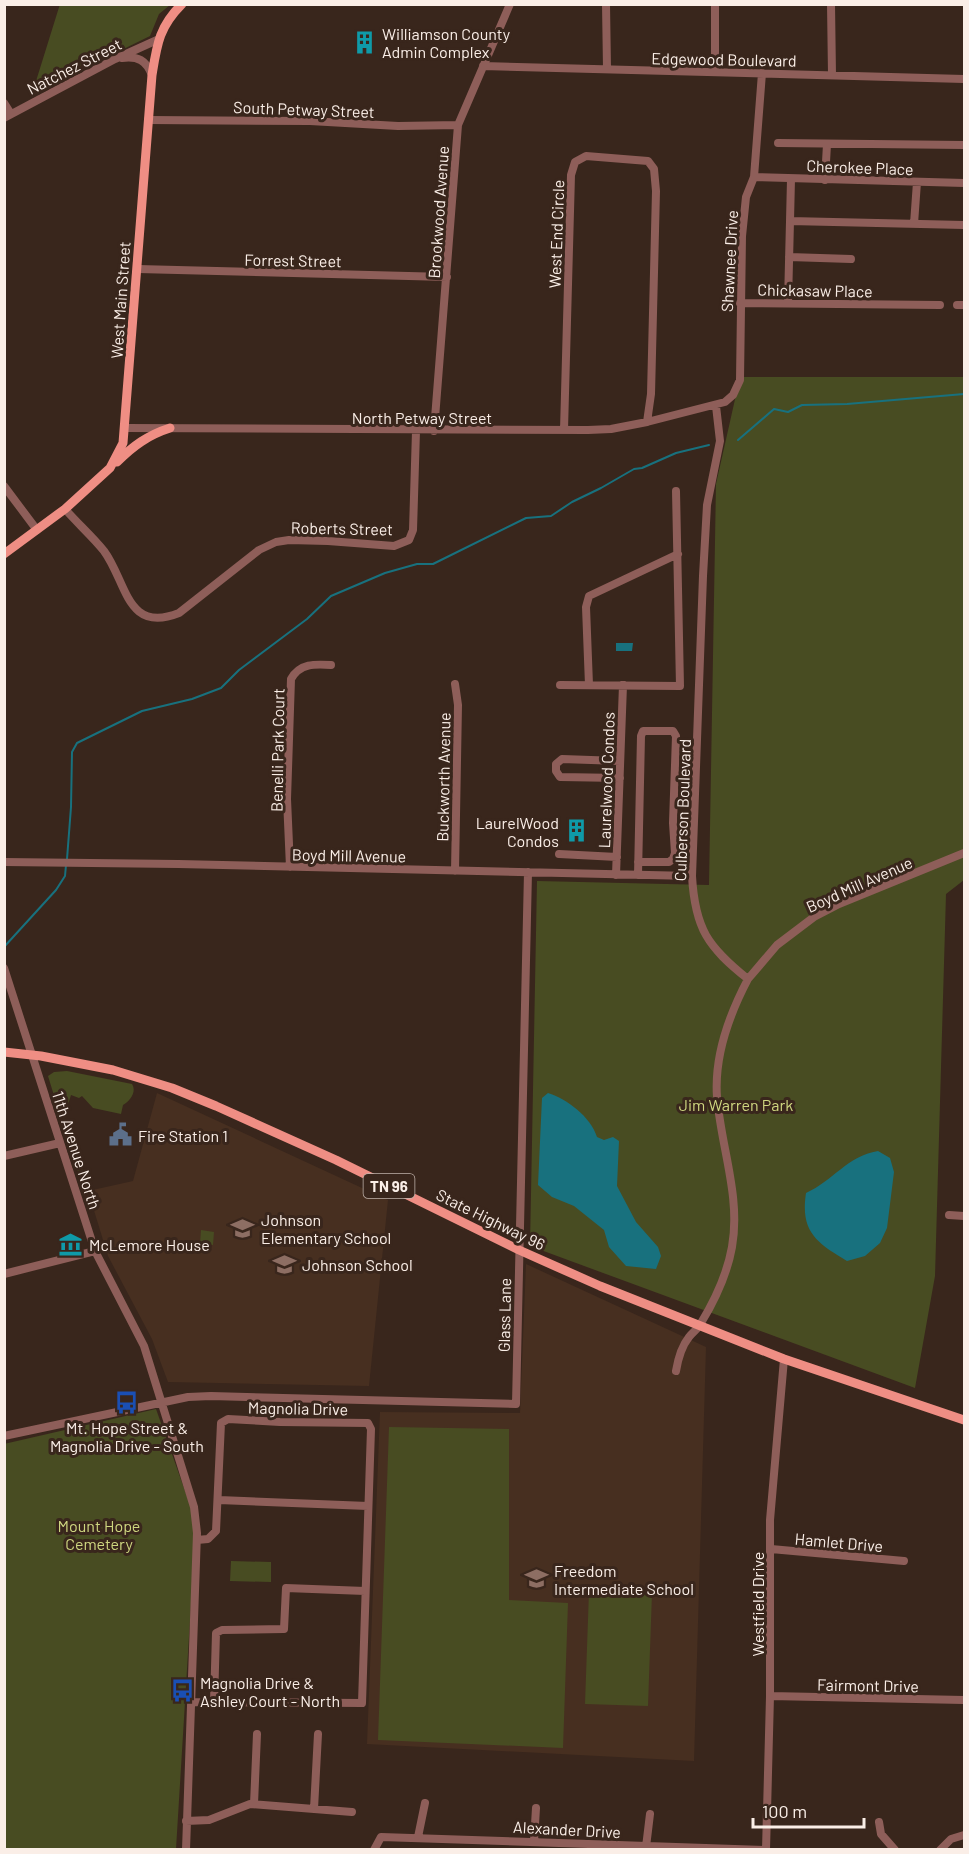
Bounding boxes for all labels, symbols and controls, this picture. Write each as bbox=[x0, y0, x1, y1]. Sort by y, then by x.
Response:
place label: Williamson County Admin Complex bbox=[382, 24, 511, 61]
building icon: Williamson County Admin Complex bbox=[351, 29, 377, 55]
street label: Natchez Street bbox=[23, 34, 125, 98]
street label: Edgewood Boulevard bbox=[651, 48, 797, 70]
street label: South Petway Street bbox=[233, 97, 375, 121]
street label: Brookwood Avenue bbox=[424, 145, 452, 279]
street label: Cherokee Place bbox=[806, 156, 914, 178]
street label: West End Circle bbox=[545, 179, 567, 289]
street label: Shawnee Drive bbox=[717, 210, 741, 312]
street label: West Main Street bbox=[106, 241, 134, 359]
street label: Forrest Street bbox=[244, 250, 342, 270]
street label: Chickasaw Place bbox=[757, 279, 873, 301]
street label: North Petway Street bbox=[352, 408, 492, 427]
street label: Roberts Street bbox=[291, 518, 393, 538]
street label: Benelli Park Court bbox=[266, 688, 288, 812]
street label: Laurelwood Condos bbox=[594, 711, 618, 849]
street label: Buckworth Avenue bbox=[432, 712, 454, 842]
street label: Culberson Boulevard bbox=[670, 738, 694, 882]
place label: LaurelWood Condos bbox=[476, 813, 559, 850]
building icon: LaurelWood Condos bbox=[564, 818, 590, 844]
street label: Boyd Mill Avenue bbox=[292, 845, 406, 865]
street label: Boyd Mill Avenue bbox=[803, 852, 915, 916]
street label: 11th Avenue North bbox=[49, 1089, 105, 1211]
park label: Jim Warren Park bbox=[679, 1095, 793, 1114]
public building icon: Fire Station 1 bbox=[107, 1122, 133, 1148]
place label: Fire Station 1 bbox=[138, 1126, 228, 1145]
road number: TN 96 bbox=[364, 1174, 414, 1198]
street label: State Highway 96 bbox=[433, 1184, 549, 1254]
place label: Johnson Elementary School bbox=[261, 1210, 391, 1247]
school or university icon: Johnson Elementary School bbox=[230, 1215, 256, 1241]
museum icon: McLemore House bbox=[58, 1231, 84, 1257]
place label: McLemore House bbox=[89, 1235, 210, 1254]
school or university icon: Johnson School bbox=[271, 1251, 297, 1277]
place label: Johnson School bbox=[302, 1255, 413, 1274]
street label: Glass Lane bbox=[494, 1278, 514, 1352]
bus stop icon: Mt. Hope Street & Magnolia Drive - South bbox=[114, 1389, 140, 1415]
street label: Magnolia Drive bbox=[248, 1398, 348, 1418]
place label: Mt. Hope Street & Magnolia Drive - South bbox=[50, 1418, 204, 1455]
park label: Mount Hope Cemetery bbox=[58, 1516, 140, 1553]
street label: Hamlet Drive bbox=[794, 1529, 884, 1555]
street label: Westfield Drive bbox=[748, 1552, 767, 1656]
place label: Freedom Intermediate School bbox=[554, 1561, 694, 1598]
school or university icon: Freedom Intermediate School bbox=[523, 1566, 549, 1592]
place label: Magnolia Drive & Ashley Court - North bbox=[200, 1673, 340, 1710]
street label: Fairmont Drive bbox=[817, 1675, 919, 1695]
bus stop icon: Magnolia Drive & Ashley Court - North bbox=[169, 1678, 195, 1704]
scale bar bbox=[753, 1791, 864, 1829]
text: 100 m bbox=[762, 1800, 807, 1822]
street label: Alexander Drive bbox=[513, 1817, 621, 1841]

